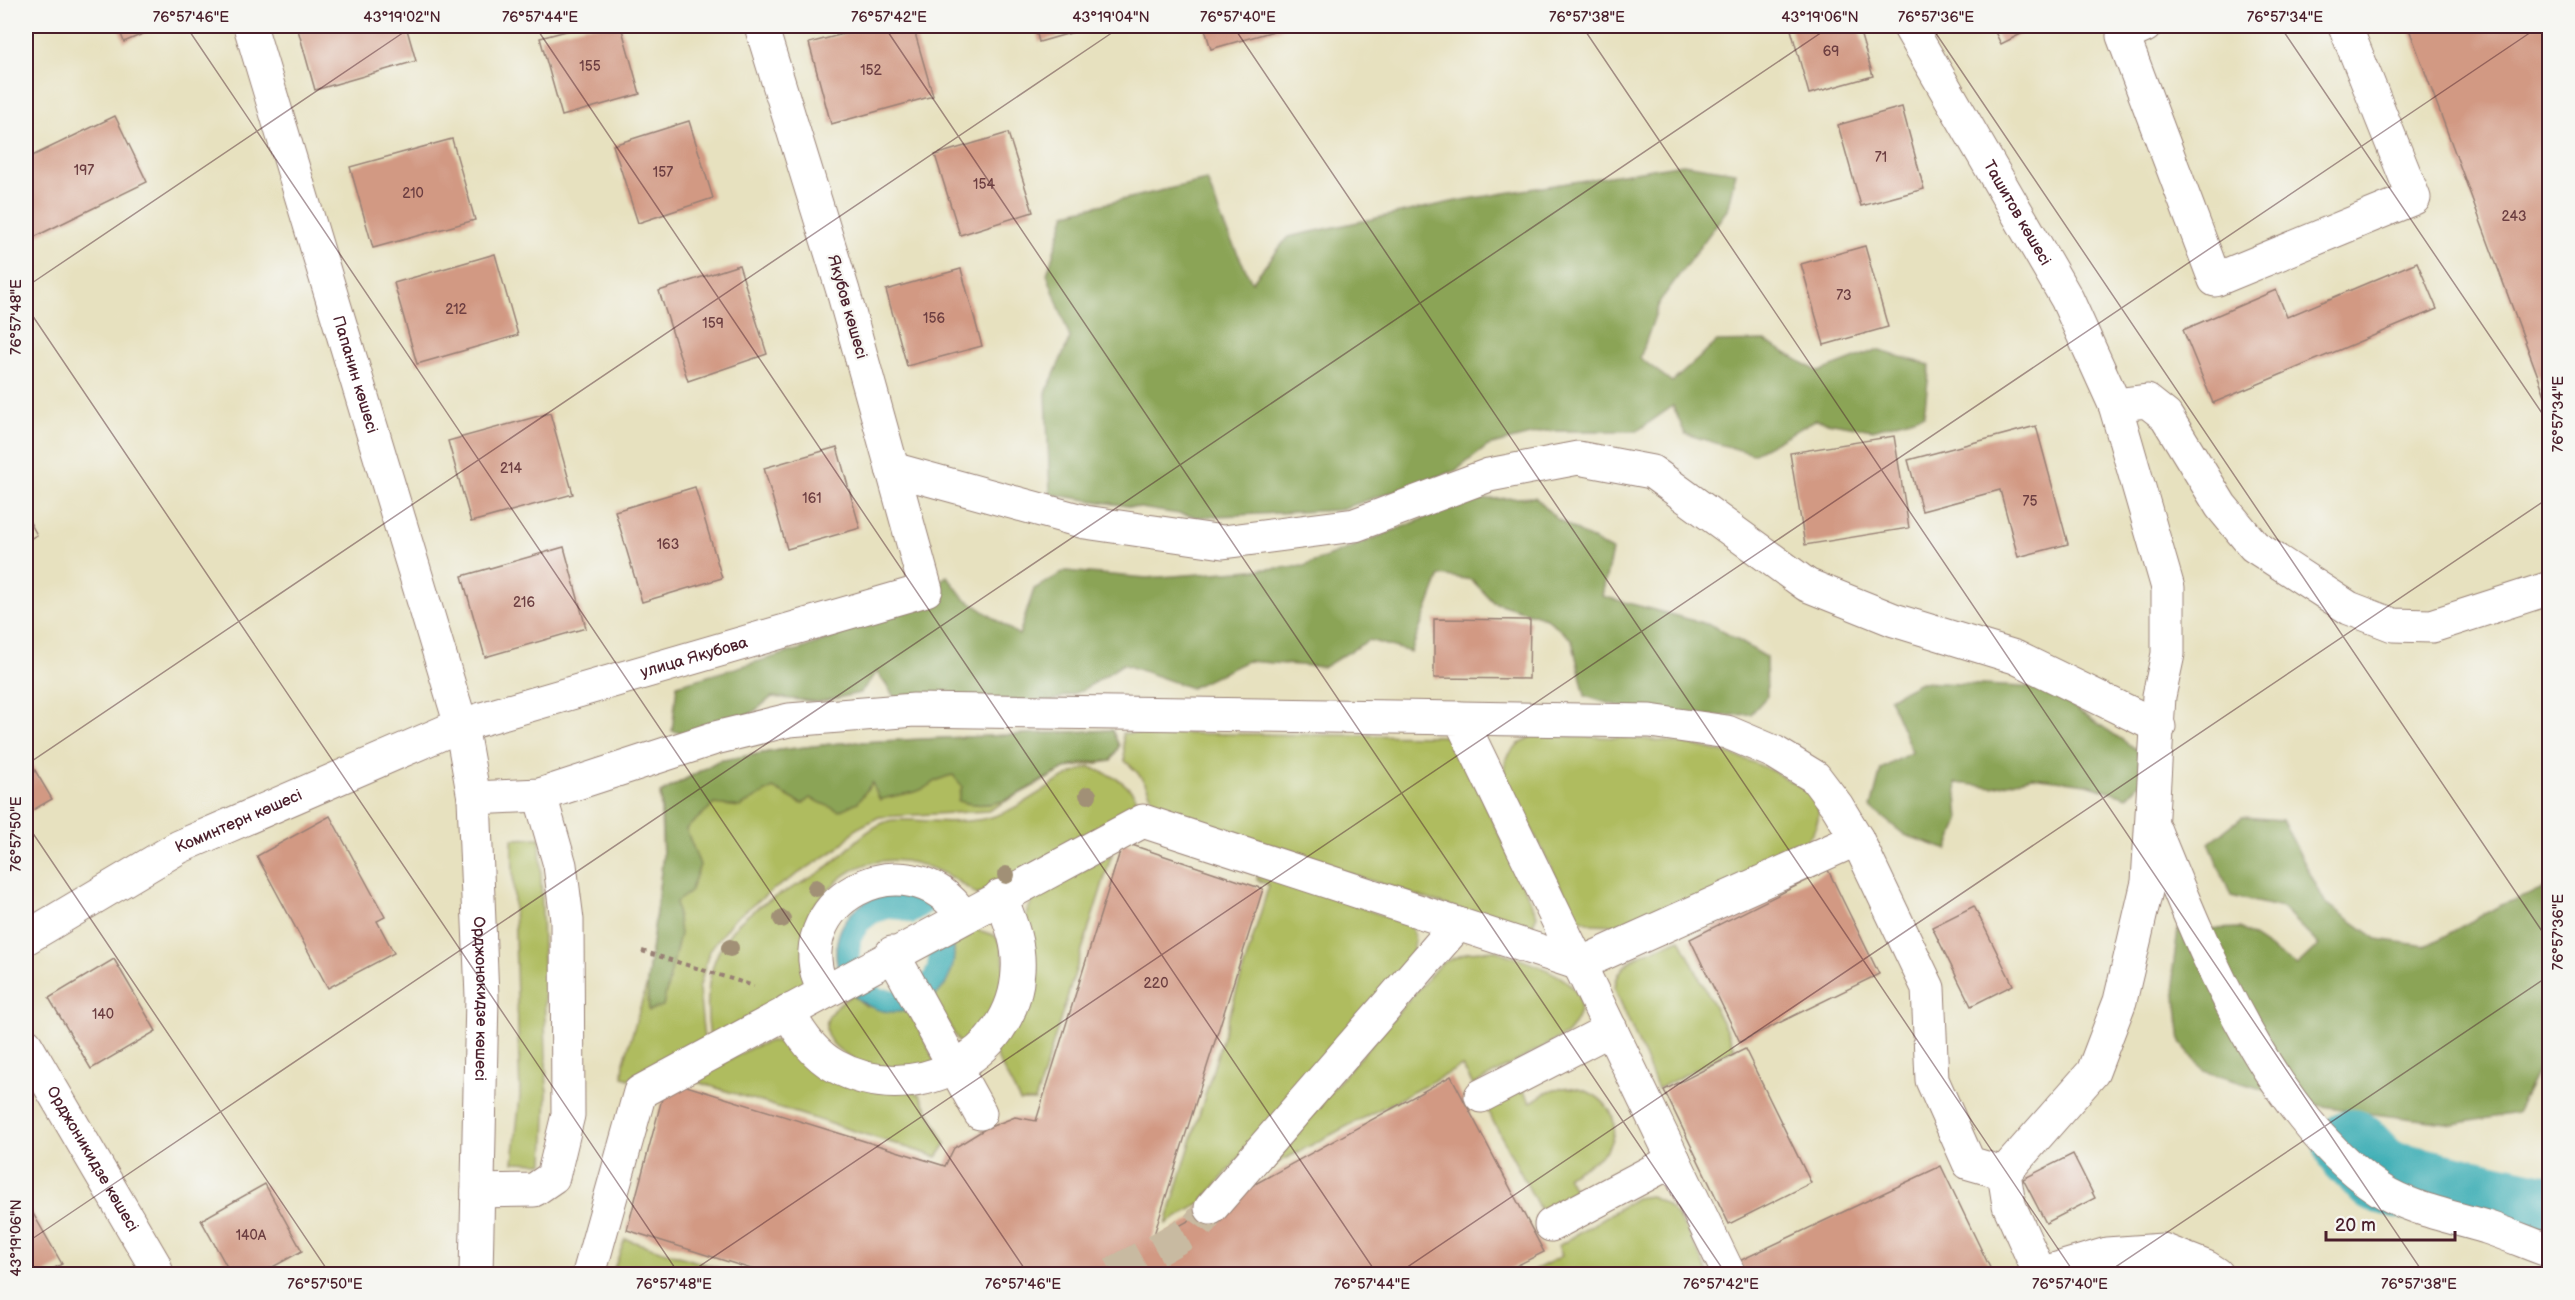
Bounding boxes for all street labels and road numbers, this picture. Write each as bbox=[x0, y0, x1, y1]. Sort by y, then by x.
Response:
street label: Ташитов көшесі bbox=[1979, 157, 2055, 269]
street label: Якубов көшесі bbox=[823, 253, 871, 361]
street label: Папанин көшесі bbox=[328, 313, 382, 436]
street label: улица Якубова bbox=[638, 633, 750, 682]
street label: Коминтерн көшесі bbox=[172, 785, 305, 857]
street label: Орджонокидзе көшесі bbox=[469, 916, 492, 1081]
street label: Орджоникидзе көшесі bbox=[43, 1083, 143, 1235]

